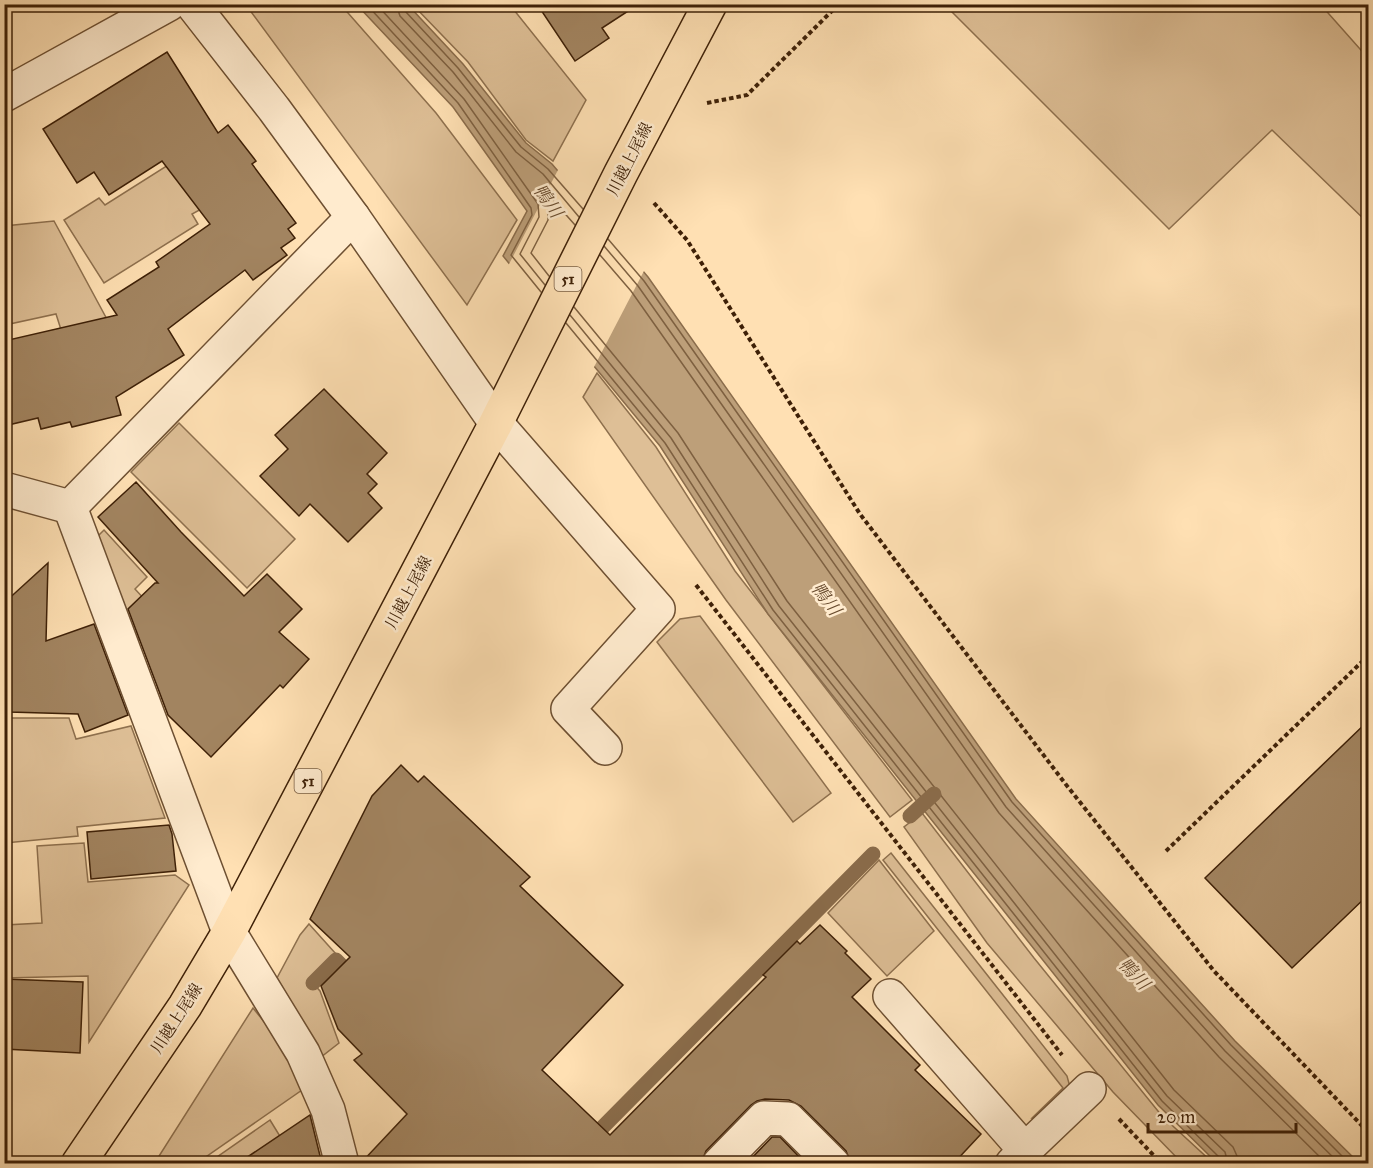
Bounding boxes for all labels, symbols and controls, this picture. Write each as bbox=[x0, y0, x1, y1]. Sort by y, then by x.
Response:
street label: 川越上尾線 bbox=[603, 119, 656, 199]
water label: 鴨川 bbox=[529, 180, 568, 224]
road number: 51 bbox=[554, 267, 582, 291]
street label: 川越上尾線 bbox=[381, 552, 436, 632]
water label: 鴨川 bbox=[806, 578, 847, 622]
road number: 51 bbox=[294, 769, 322, 793]
water label: 鴨川 bbox=[1114, 953, 1156, 996]
street label: 川越上尾線 bbox=[147, 980, 206, 1057]
scale bar bbox=[1148, 1096, 1296, 1134]
text: 20 m bbox=[1157, 1106, 1195, 1128]

